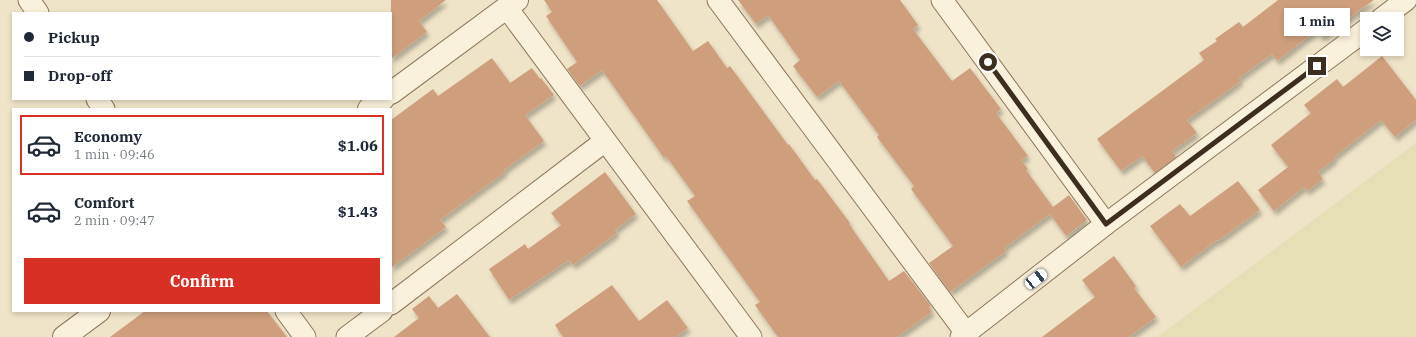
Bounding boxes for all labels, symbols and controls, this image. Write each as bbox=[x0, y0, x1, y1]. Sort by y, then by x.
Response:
callout: 1 min bbox=[1284, 8, 1350, 36]
map controls bbox=[1360, 12, 1404, 56]
button: layers bbox=[1360, 12, 1404, 56]
text: 1 min bbox=[1299, 13, 1335, 30]
text: Pickup bbox=[48, 28, 100, 47]
route start bbox=[979, 53, 997, 71]
route end bbox=[1308, 57, 1326, 75]
text: Drop-off bbox=[48, 66, 112, 85]
icon: car bbox=[26, 127, 62, 163]
text: Economy bbox=[74, 127, 142, 146]
text: $1.06 bbox=[338, 136, 378, 155]
text: 1 min · 09:46 bbox=[74, 146, 155, 163]
icon: car bbox=[26, 193, 62, 229]
text: Comfort bbox=[74, 193, 134, 212]
text: $1.43 bbox=[338, 202, 378, 221]
text: 2 min · 09:47 bbox=[74, 212, 155, 229]
button: Confirm bbox=[24, 258, 380, 304]
car bbox=[1023, 267, 1049, 291]

